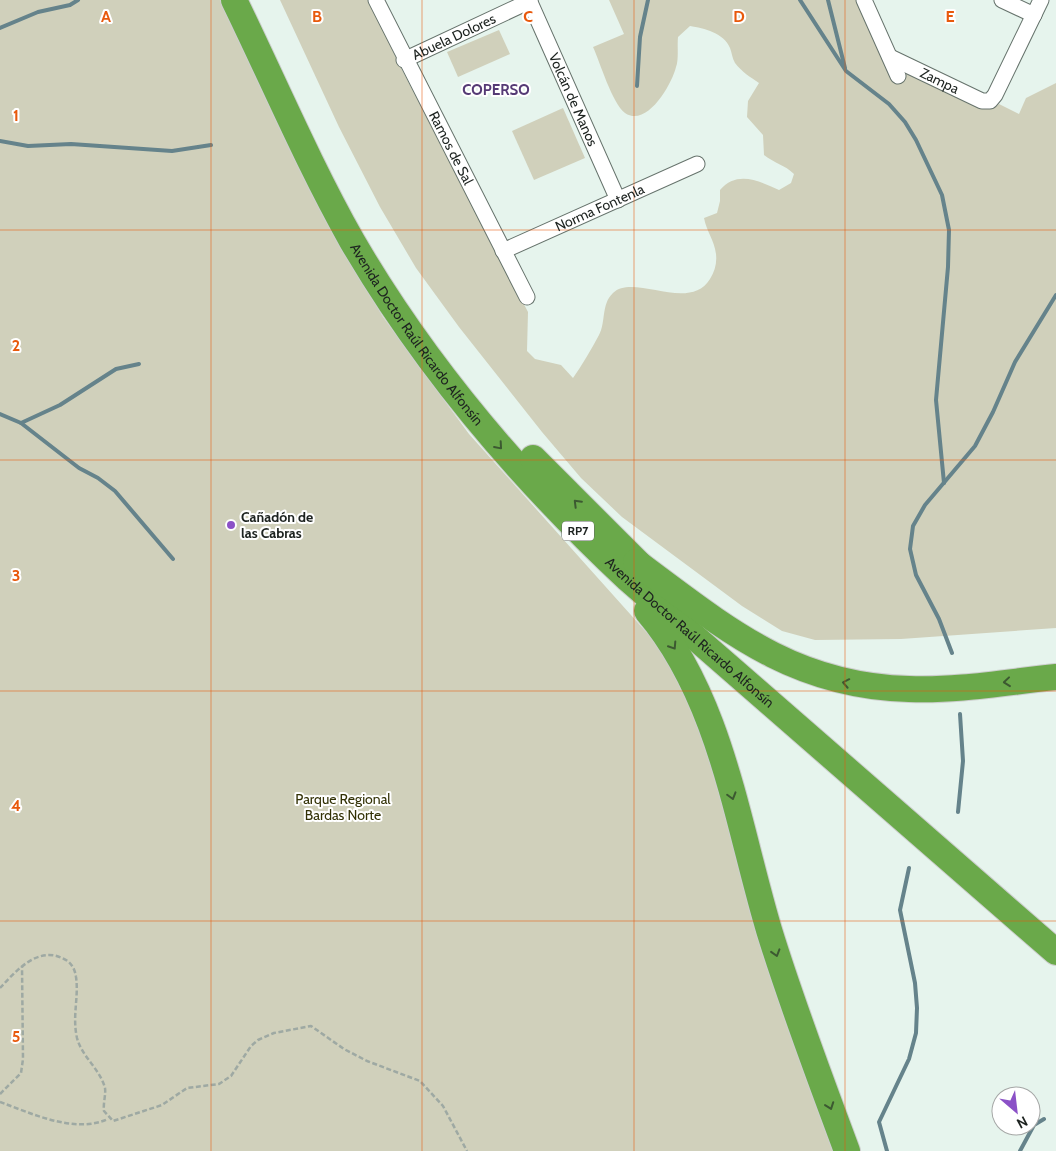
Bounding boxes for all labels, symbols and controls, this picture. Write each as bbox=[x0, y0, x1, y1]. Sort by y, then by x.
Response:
text: A bbox=[101, 7, 111, 26]
text: B bbox=[312, 7, 322, 26]
text: C bbox=[523, 7, 533, 26]
text: D bbox=[733, 7, 745, 26]
text: E bbox=[945, 7, 955, 26]
street label: Abuela Dolores bbox=[409, 9, 499, 64]
street label: Volcán de Manos bbox=[545, 50, 602, 149]
street label: Zampa bbox=[917, 64, 962, 98]
district label: COPERSO bbox=[462, 81, 530, 99]
text: 1 bbox=[13, 106, 19, 125]
street label: Ramos de Sal bbox=[425, 108, 478, 188]
street label: Norma Fontenla bbox=[552, 180, 647, 235]
street label: Avenida Doctor Raúl Ricardo Alfonsín bbox=[346, 240, 487, 429]
text: 2 bbox=[12, 336, 20, 355]
one-way arrow bbox=[494, 440, 502, 449]
one-way arrow bbox=[573, 500, 582, 509]
place label: Cañadón de las Cabras bbox=[241, 508, 313, 542]
marker: Cañadón de las Cabras bbox=[225, 519, 237, 531]
road number: RP7 bbox=[562, 522, 594, 540]
street label: Avenida Doctor Raúl Ricardo Alfonsín bbox=[601, 553, 778, 712]
text: 3 bbox=[12, 566, 20, 585]
one-way arrow bbox=[667, 640, 676, 649]
one-way arrow bbox=[1003, 676, 1011, 687]
one-way arrow bbox=[841, 678, 850, 688]
park label: Parque Regional Bardas Norte bbox=[295, 790, 391, 824]
one-way arrow bbox=[726, 792, 736, 800]
text: 4 bbox=[11, 796, 21, 815]
one-way arrow bbox=[771, 948, 781, 956]
text: 5 bbox=[12, 1027, 20, 1046]
north arrow bbox=[991, 1086, 1041, 1136]
one-way arrow bbox=[824, 1101, 834, 1110]
text: N bbox=[1014, 1112, 1031, 1133]

